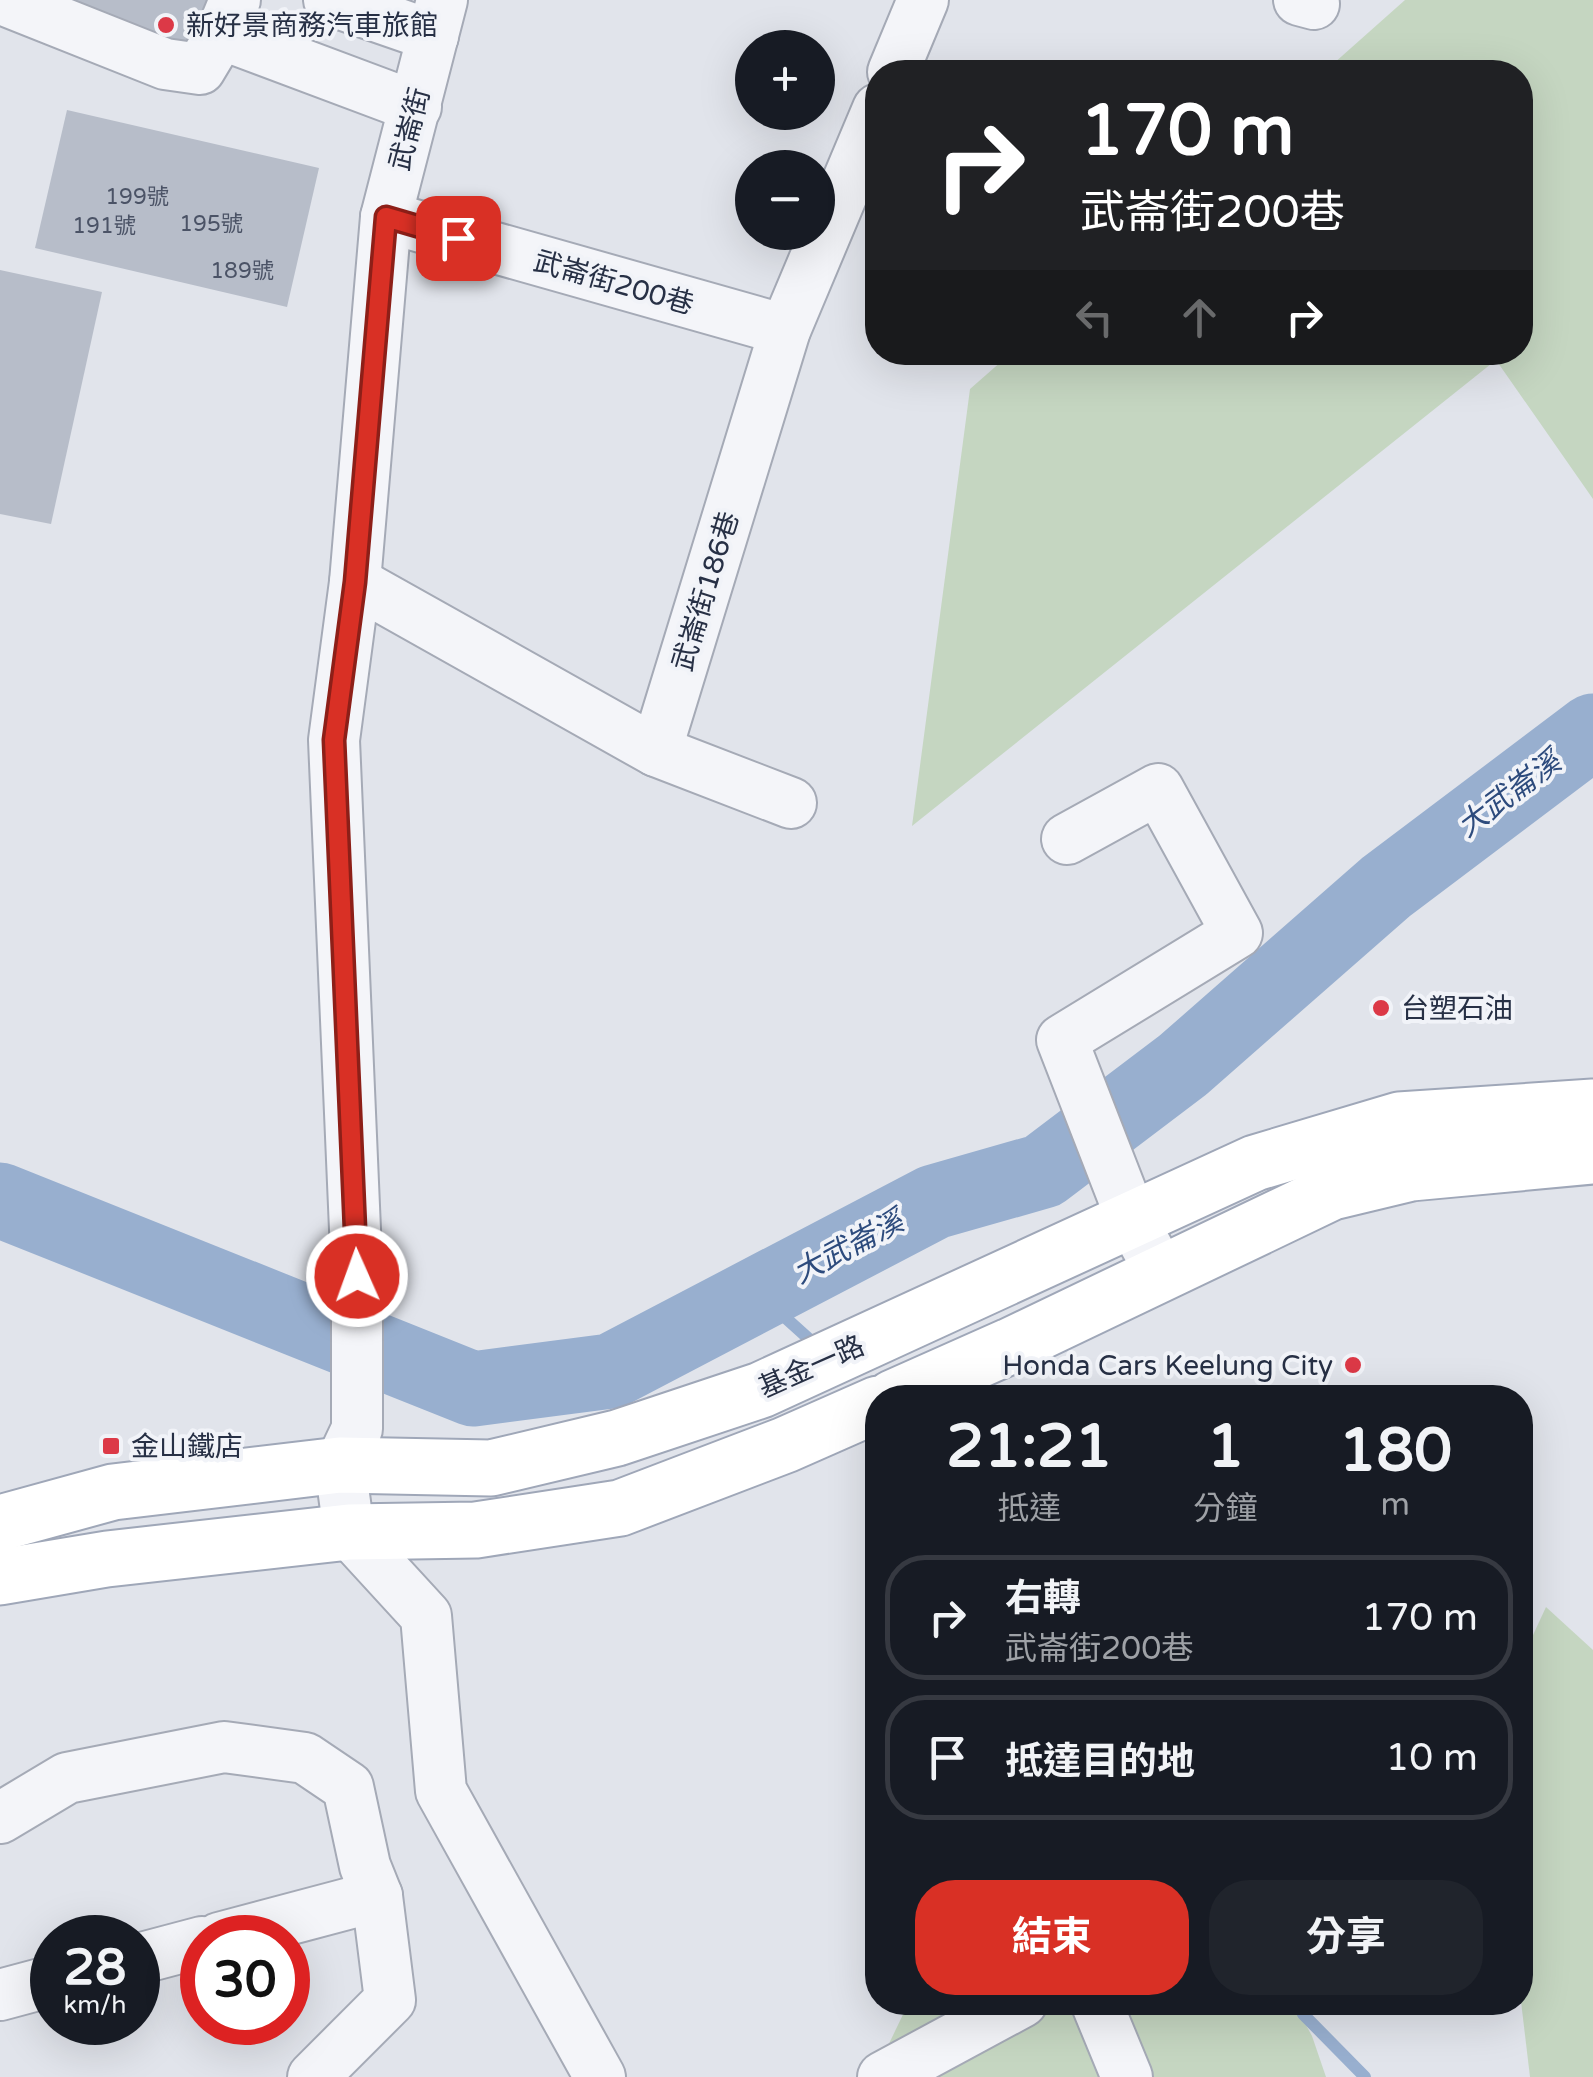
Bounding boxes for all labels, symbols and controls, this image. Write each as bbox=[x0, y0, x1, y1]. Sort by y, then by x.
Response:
place label: 新好景商務汽車旅館 bbox=[186, 9, 438, 43]
marker: 新好景商務汽車旅館 bbox=[155, 14, 177, 36]
map controls bbox=[735, 30, 835, 250]
button: + bbox=[735, 30, 835, 130]
street label: 武崙街 bbox=[383, 84, 437, 174]
text: 170 m bbox=[1080, 90, 1294, 174]
icon: right bbox=[915, 100, 1045, 230]
button: − bbox=[735, 150, 835, 250]
house number: 199號 bbox=[105, 184, 169, 210]
text: 武崙街200巷 bbox=[1080, 186, 1345, 240]
pin bbox=[416, 196, 501, 281]
house number: 195號 bbox=[179, 211, 243, 237]
icon: arrive bbox=[431, 211, 486, 266]
house number: 191號 bbox=[72, 213, 136, 239]
street label: 武崙街200巷 bbox=[530, 244, 698, 322]
house number: 189號 bbox=[210, 258, 274, 284]
icon: left bbox=[1067, 290, 1122, 345]
icon: ahead bbox=[1172, 290, 1227, 345]
icon: right bbox=[1277, 290, 1332, 345]
street label: 武崙街186巷 bbox=[666, 508, 746, 675]
water label: 大武崙溪 bbox=[1450, 741, 1572, 845]
place label: 台塑石油 bbox=[1401, 992, 1513, 1026]
marker: 台塑石油 bbox=[1370, 997, 1392, 1019]
water label: 大武崙溪 bbox=[787, 1201, 913, 1292]
position arrow bbox=[305, 1224, 409, 1328]
street label: 基金一路 bbox=[753, 1329, 869, 1405]
place label: Honda Cars Keelung City bbox=[1002, 1349, 1333, 1383]
marker: Honda Cars Keelung City bbox=[1342, 1354, 1364, 1376]
text: 21:21 bbox=[946, 1411, 1112, 1483]
text: 1 bbox=[1207, 1411, 1244, 1483]
text: 180 bbox=[1339, 1415, 1452, 1487]
place label: 金山鐵店 bbox=[131, 1430, 243, 1464]
marker: 金山鐵店 bbox=[100, 1435, 122, 1457]
text: m bbox=[1381, 1486, 1410, 1524]
text: 抵達 bbox=[997, 1490, 1061, 1528]
text: 分鐘 bbox=[1194, 1490, 1258, 1528]
text: 右轉 bbox=[1005, 1576, 1081, 1622]
icon: right bbox=[920, 1590, 975, 1645]
text: 170 m bbox=[1362, 1595, 1478, 1641]
text: 武崙街200巷 bbox=[1005, 1630, 1193, 1668]
icon: arrive bbox=[920, 1730, 975, 1785]
text: 10 m bbox=[1386, 1735, 1478, 1781]
text: 抵達目的地 bbox=[1005, 1739, 1195, 1785]
button: 結束 bbox=[915, 1880, 1189, 1995]
button: 分享 bbox=[1209, 1880, 1483, 1995]
speed limit sign: 30 bbox=[180, 1915, 310, 2045]
text: 28 bbox=[64, 1938, 126, 1998]
text: km/h bbox=[64, 1990, 126, 2020]

